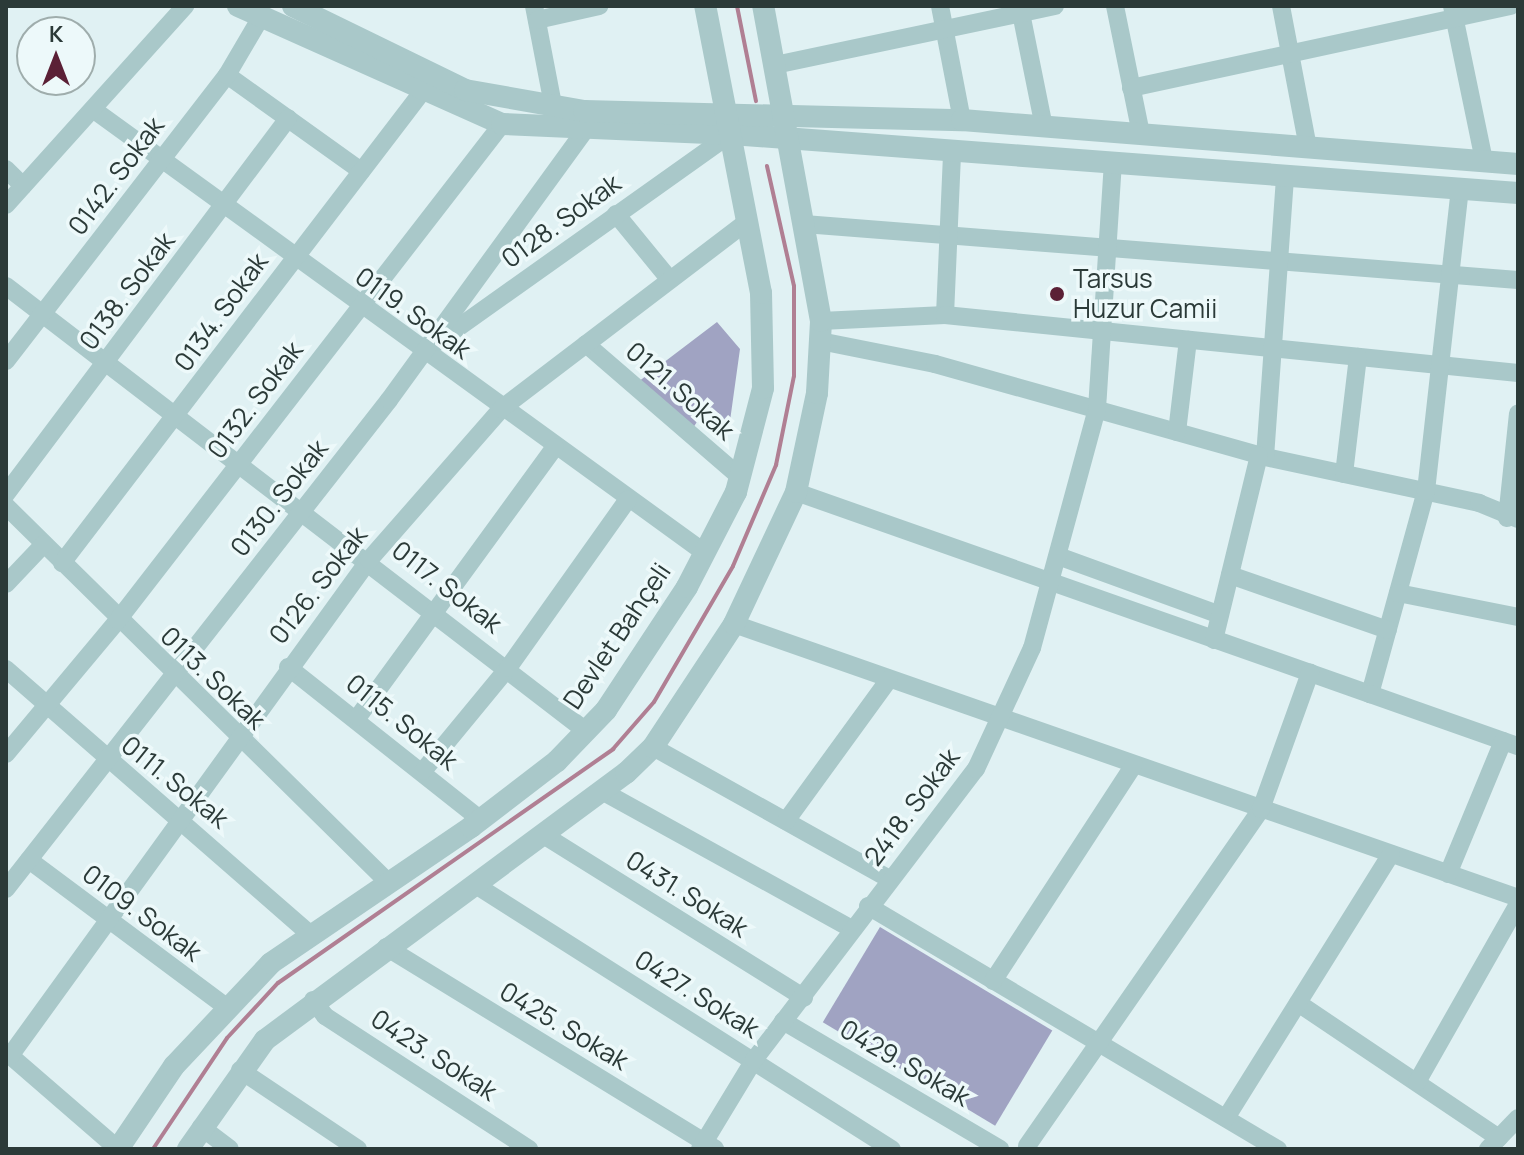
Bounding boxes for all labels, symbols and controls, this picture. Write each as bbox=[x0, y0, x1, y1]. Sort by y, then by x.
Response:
north arrow bbox=[16, 16, 96, 96]
text: K bbox=[49, 19, 63, 49]
street label: 0142. Sokak bbox=[62, 111, 170, 241]
street label: 0128. Sokak bbox=[495, 167, 627, 275]
street label: 0138. Sokak bbox=[73, 226, 181, 356]
street label: 0134. Sokak bbox=[168, 247, 274, 377]
street label: 0119. Sokak bbox=[349, 261, 477, 365]
place label: Tarsus Huzur Camii bbox=[1073, 263, 1217, 324]
marker: Tarsus Huzur Camii bbox=[1048, 285, 1066, 303]
street label: 0132. Sokak bbox=[201, 335, 309, 465]
street label: 0121. Sokak bbox=[619, 335, 741, 447]
street label: 0130. Sokak bbox=[224, 433, 334, 563]
street label: 0126. Sokak bbox=[262, 520, 374, 650]
street label: 0117. Sokak bbox=[386, 534, 508, 640]
street label: Devlet Bahçeli bbox=[557, 557, 677, 715]
street label: 0113. Sokak bbox=[154, 620, 272, 736]
street label: 0115. Sokak bbox=[340, 668, 464, 776]
street label: 0111. Sokak bbox=[115, 729, 235, 835]
street label: 2418. Sokak bbox=[858, 742, 966, 872]
street label: 0431. Sokak bbox=[620, 844, 754, 944]
street label: 0109. Sokak bbox=[76, 858, 208, 968]
street label: 0427. Sokak bbox=[629, 943, 765, 1045]
street label: 0425. Sokak bbox=[494, 975, 634, 1077]
street label: 0423. Sokak bbox=[365, 1003, 503, 1107]
street label: 0429. Sokak bbox=[834, 1013, 976, 1113]

